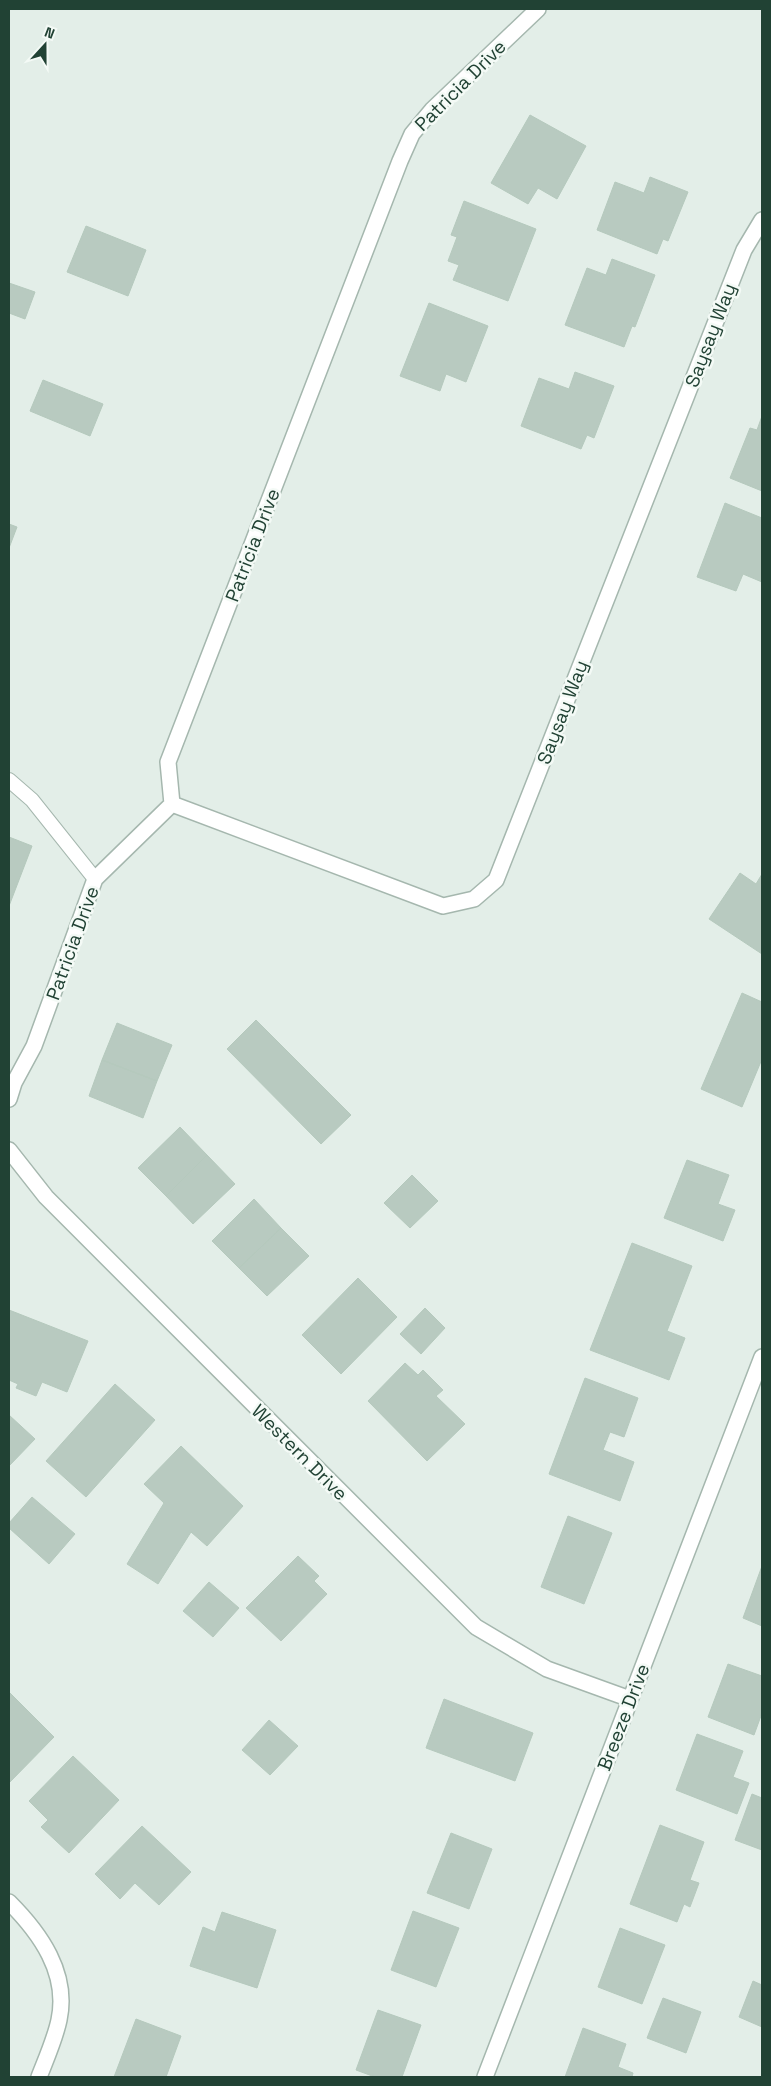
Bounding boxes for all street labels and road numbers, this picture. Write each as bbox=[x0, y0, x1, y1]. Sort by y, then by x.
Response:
street label: Patricia Drive bbox=[409, 34, 511, 136]
street label: Saysay Way bbox=[679, 279, 742, 391]
street label: Patricia Drive bbox=[219, 485, 286, 605]
street label: Saysay Way bbox=[531, 656, 594, 768]
street label: Patricia Drive bbox=[40, 883, 105, 1004]
street label: Western Drive bbox=[246, 1399, 353, 1506]
street label: Breeze Drive bbox=[592, 1660, 655, 1774]

